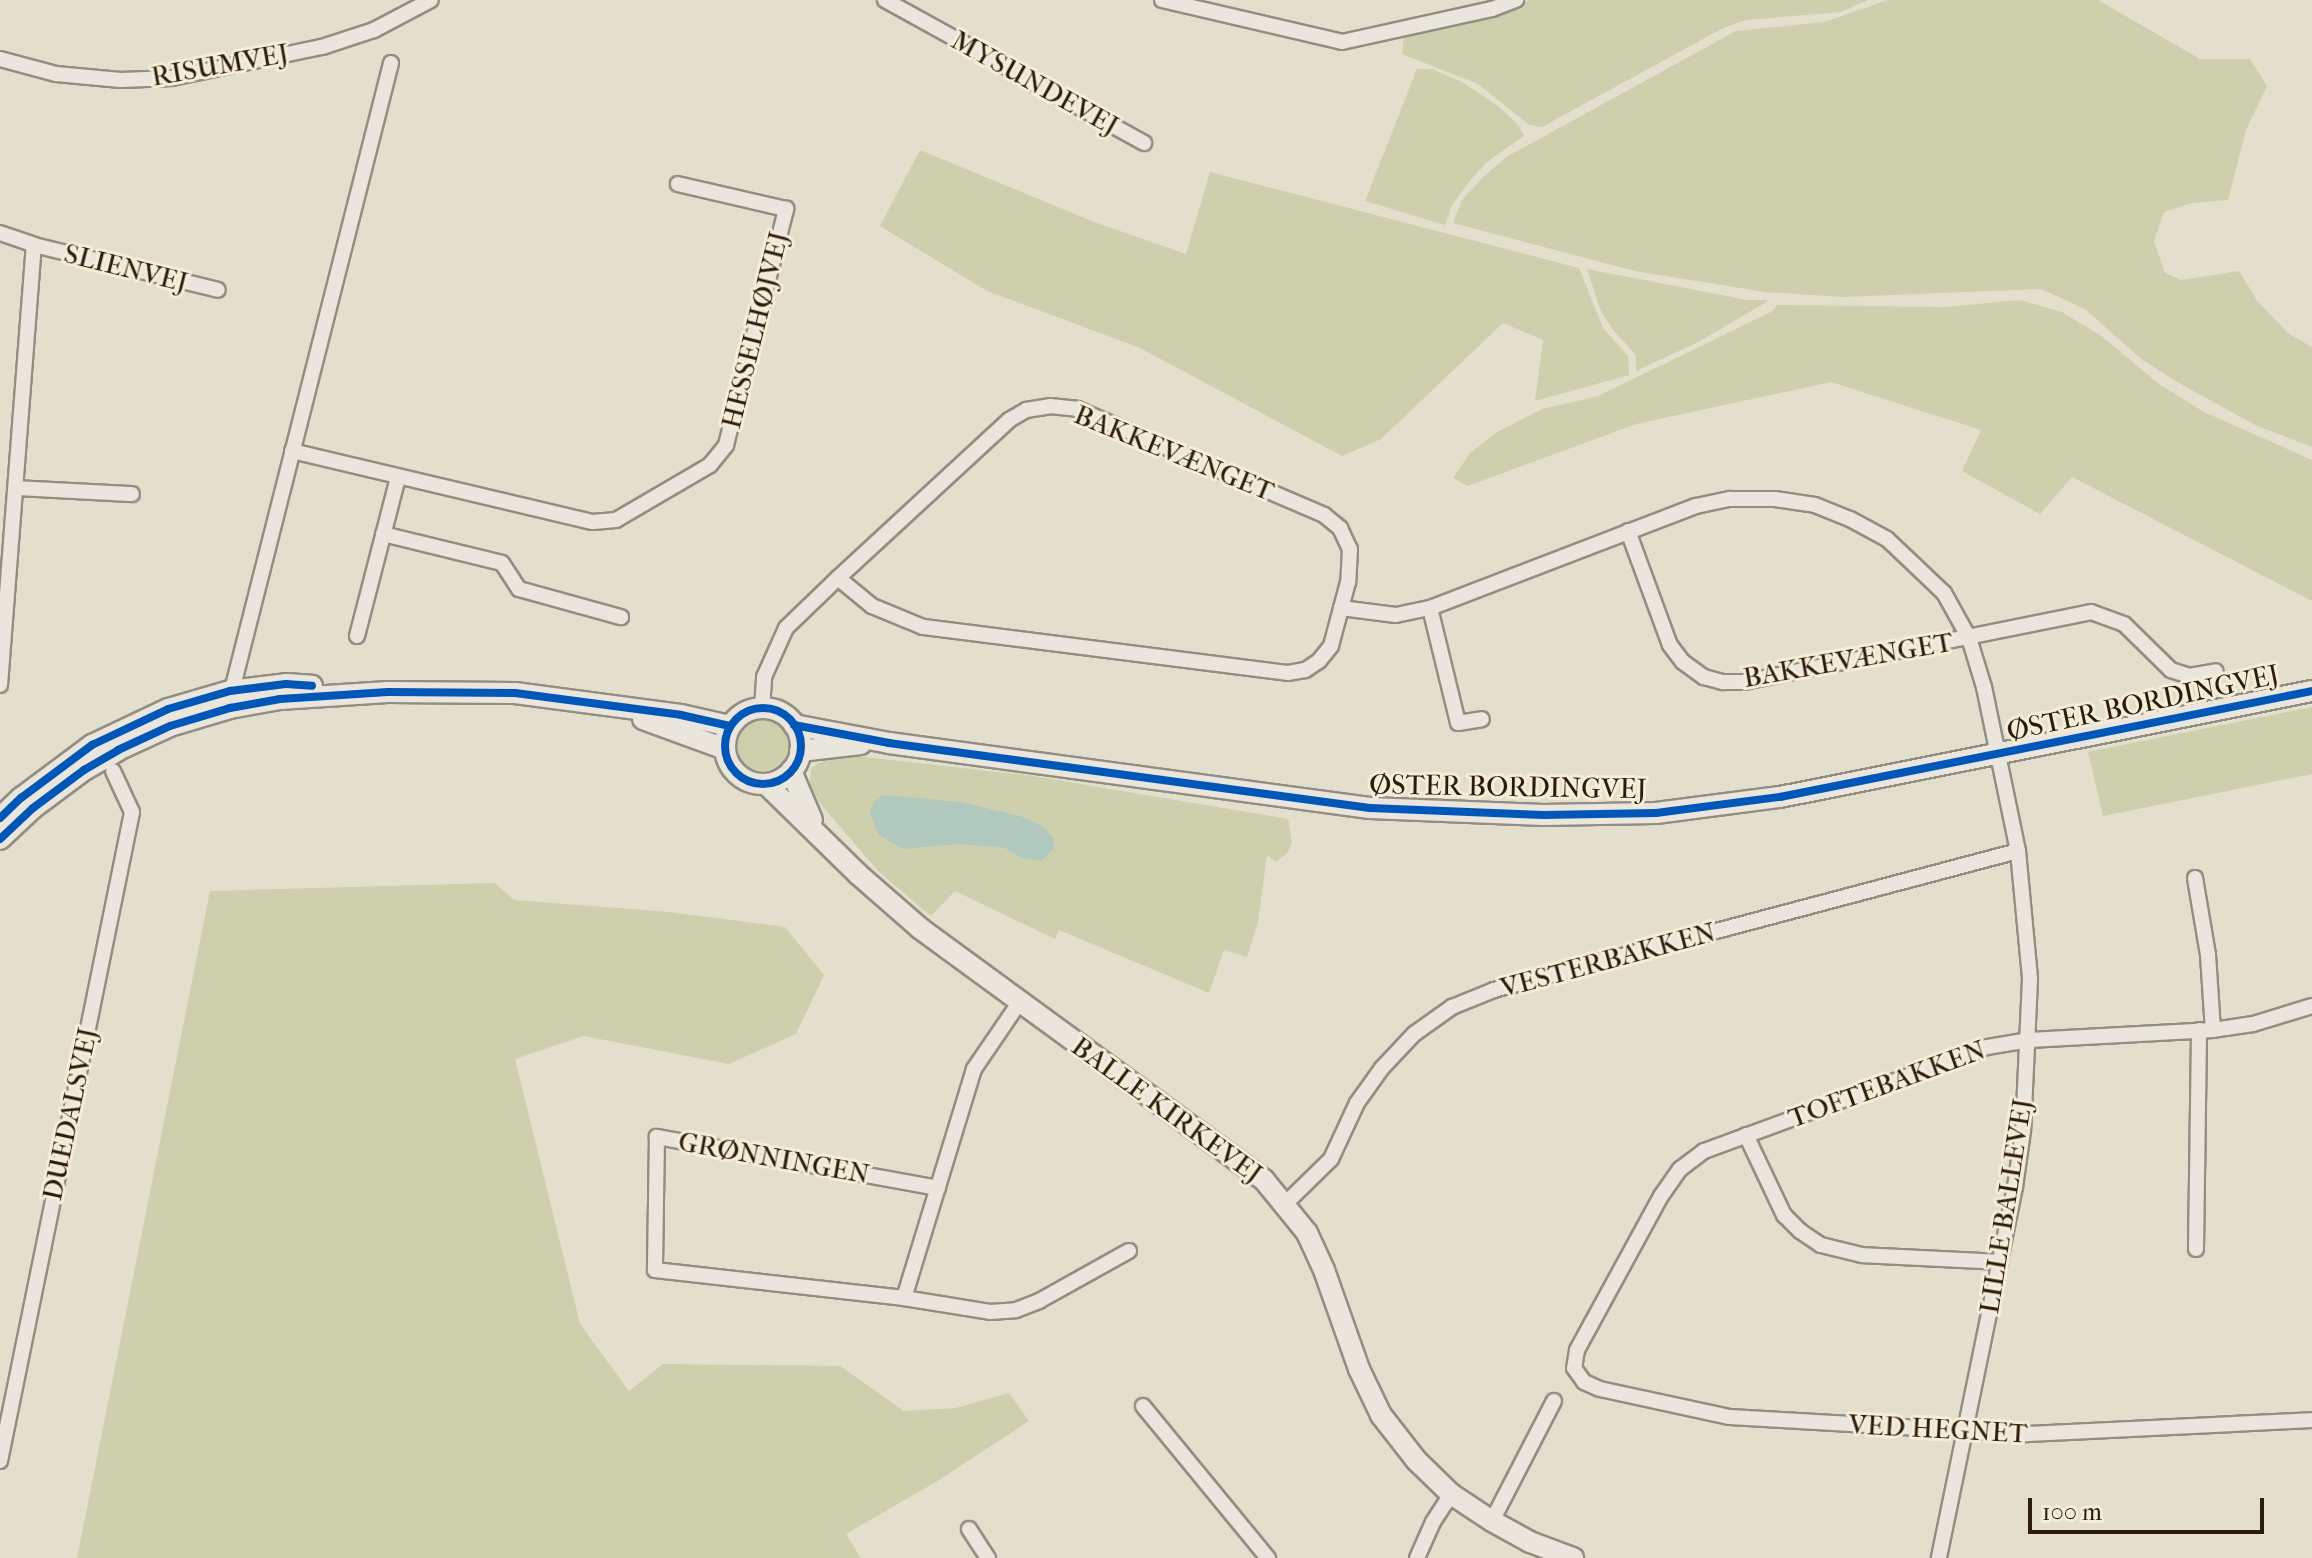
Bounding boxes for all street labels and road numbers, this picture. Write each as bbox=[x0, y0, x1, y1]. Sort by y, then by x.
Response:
street label: MYSUNDEVEJ bbox=[945, 23, 1125, 143]
street label: RISUMVEJ bbox=[149, 36, 291, 94]
street label: HESSELHØJVEJ bbox=[714, 228, 796, 432]
street label: SLIENVEJ bbox=[61, 236, 191, 300]
street label: BAKKEVÆNGET bbox=[1069, 398, 1279, 508]
street label: BAKKEVÆNGET bbox=[1741, 625, 1955, 695]
street label: ØSTER BORDINGVEJ bbox=[2004, 658, 2282, 748]
street label: ØSTER BORDINGVEJ bbox=[1369, 768, 1647, 806]
street label: VESTERBAKKEN bbox=[1497, 915, 1719, 1005]
street label: DUEDALSVEJ bbox=[35, 1024, 105, 1204]
street label: BALLE KIRKEVEJ bbox=[1065, 1029, 1269, 1191]
street label: TOFTEBAKKEN bbox=[1784, 1033, 1990, 1135]
street label: LILLE BALLEVEJ bbox=[1972, 1096, 2040, 1316]
street label: GRØNNINGEN bbox=[676, 1125, 872, 1191]
street label: VED HEGNET bbox=[1848, 1408, 2028, 1450]

